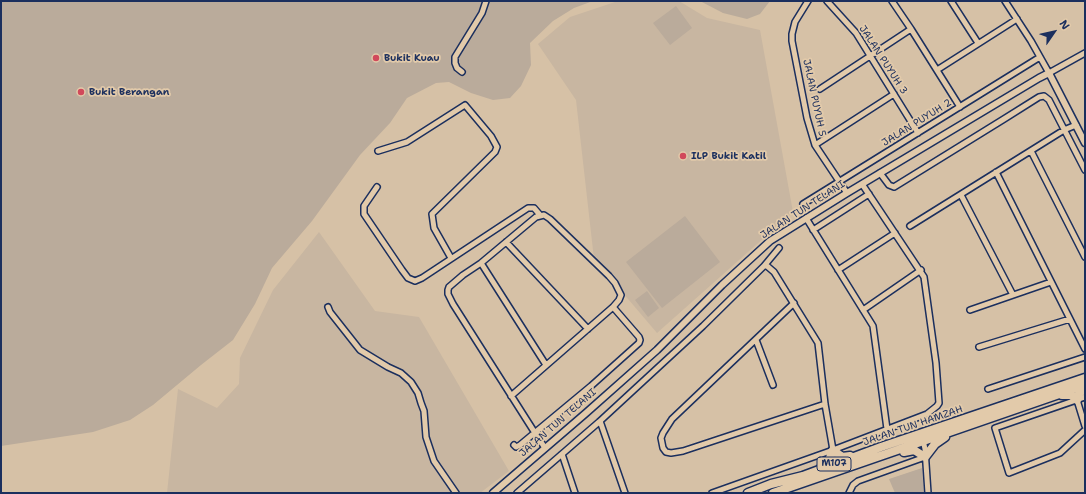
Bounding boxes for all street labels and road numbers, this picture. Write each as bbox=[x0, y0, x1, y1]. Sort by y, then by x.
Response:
street label: JALAN PUYUH 3 bbox=[856, 23, 910, 97]
street label: JALAN PUYUH 5 bbox=[800, 58, 828, 138]
street label: JALAN PUYUH 2 bbox=[880, 97, 954, 149]
street label: JALAN TUN TELANI bbox=[759, 178, 847, 242]
street label: JALAN TUN TELANI bbox=[517, 386, 599, 460]
street label: JALAN TUN HAMZAH bbox=[861, 403, 965, 449]
road number: M107 bbox=[817, 457, 851, 471]

